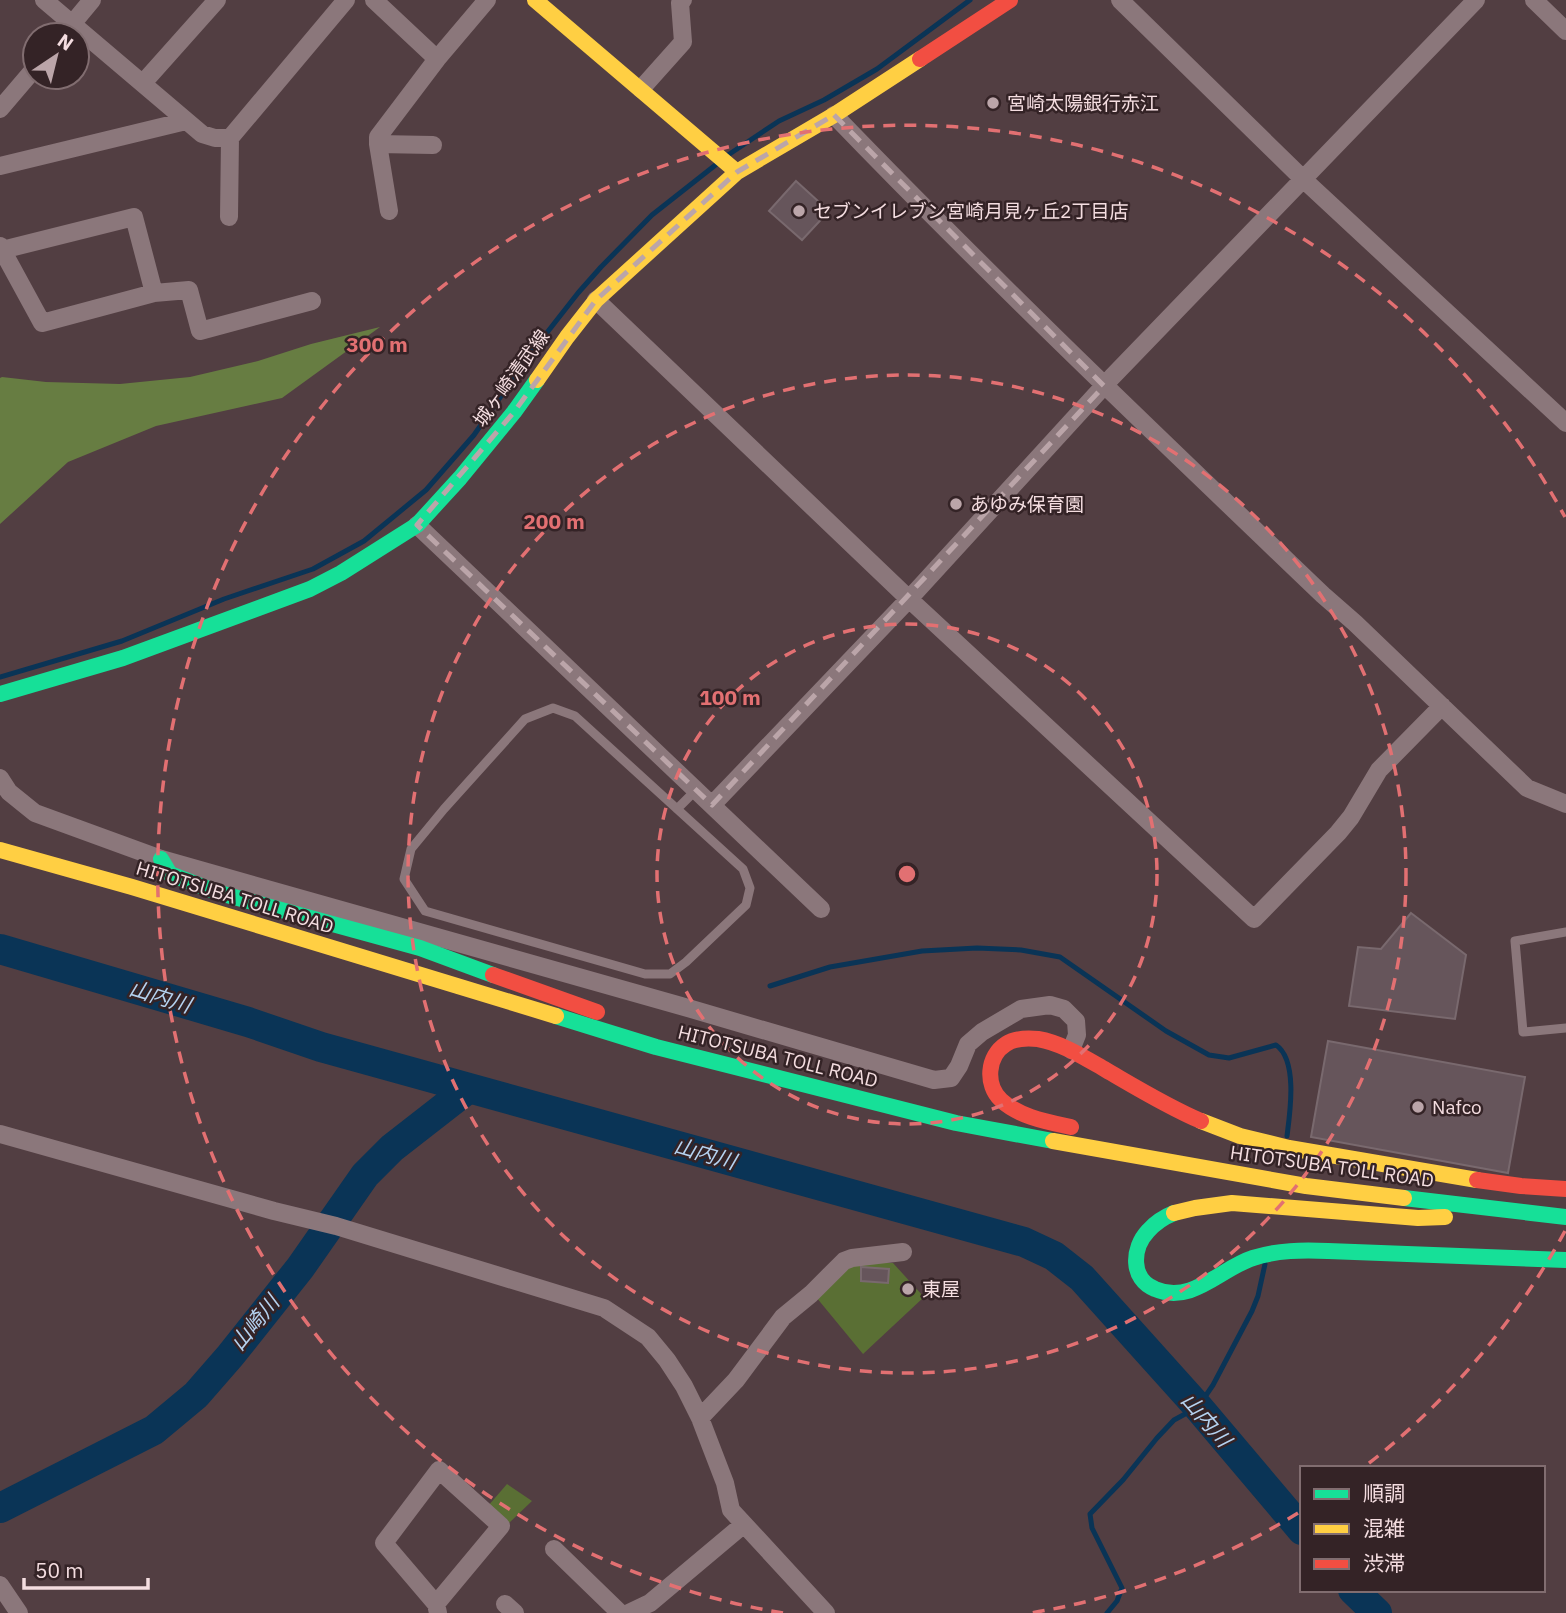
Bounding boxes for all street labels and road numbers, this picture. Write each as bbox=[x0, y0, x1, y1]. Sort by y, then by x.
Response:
street label: 城ヶ崎清武線 bbox=[468, 325, 554, 431]
street label: HITOTSUBA TOLL ROAD bbox=[133, 855, 337, 939]
street label: HITOTSUBA TOLL ROAD bbox=[675, 1020, 881, 1092]
street label: HITOTSUBA TOLL ROAD bbox=[1229, 1140, 1435, 1192]

